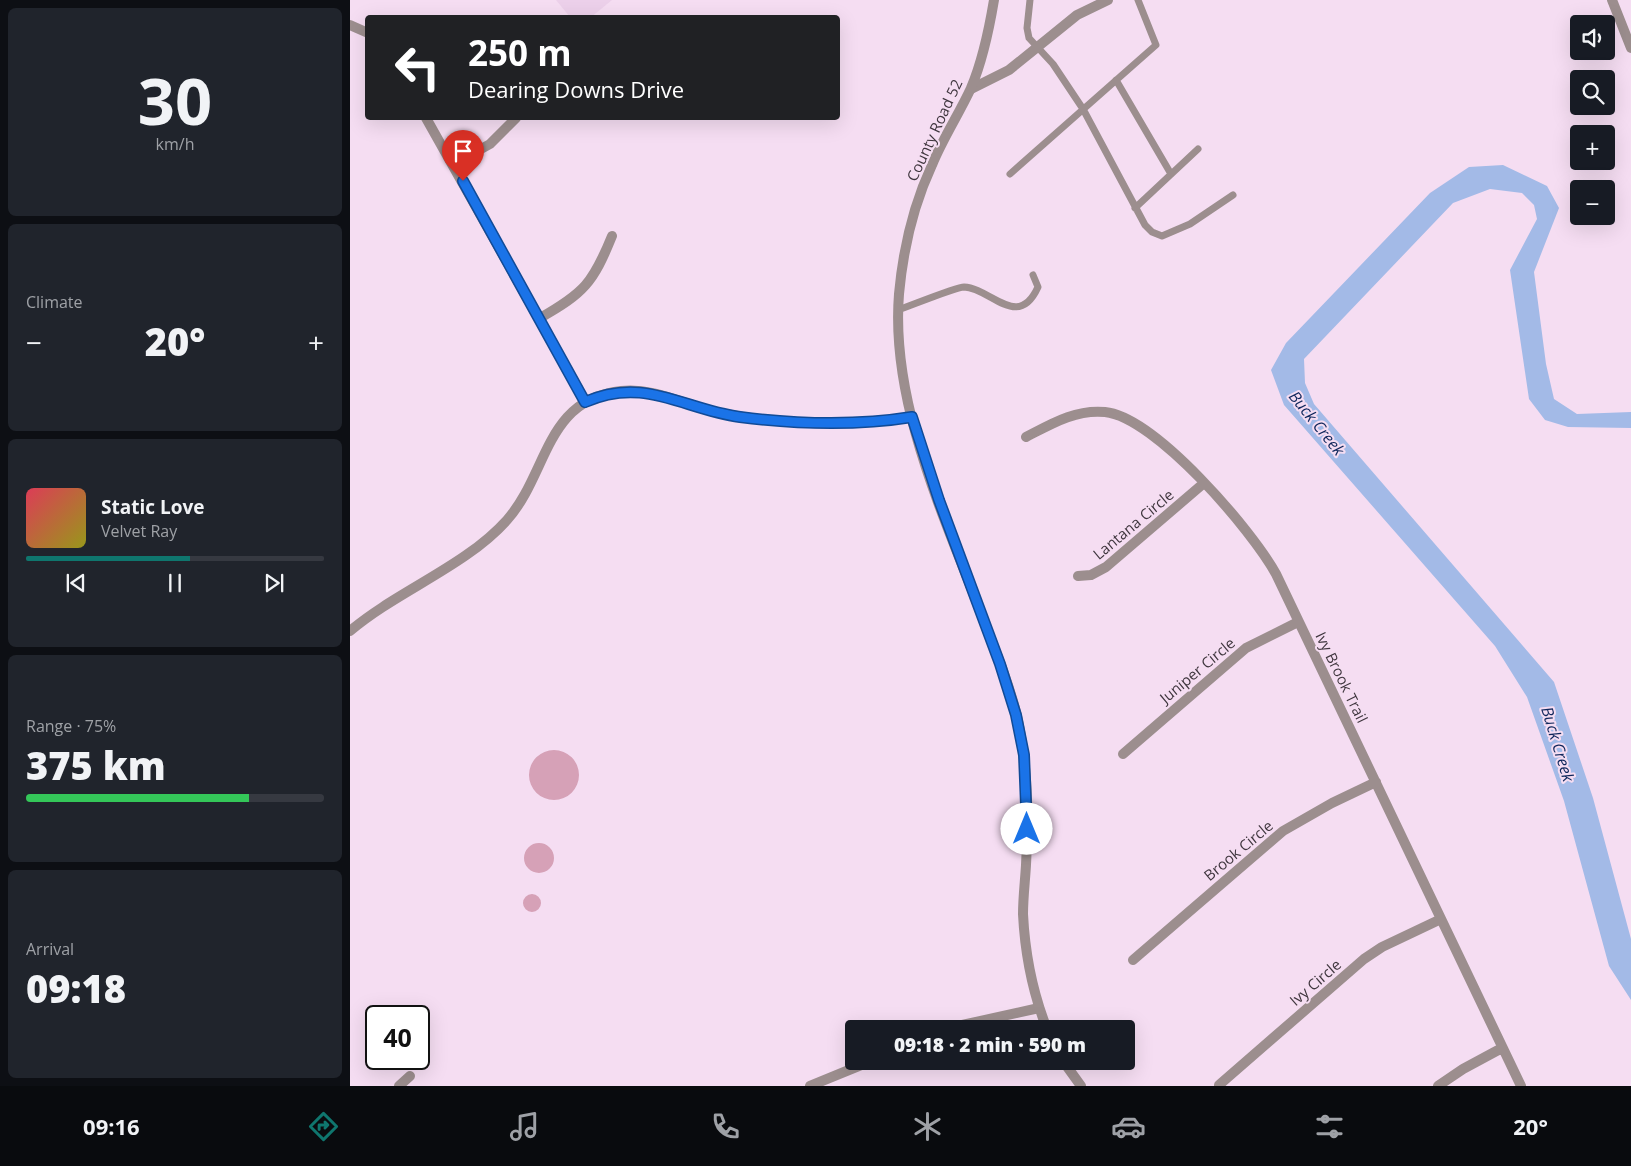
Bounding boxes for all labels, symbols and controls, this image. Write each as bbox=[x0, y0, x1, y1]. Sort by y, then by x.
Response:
map controls bbox=[1570, 15, 1615, 225]
button: sound bbox=[1570, 15, 1615, 60]
text: 250 m bbox=[468, 29, 572, 76]
icon: left bbox=[385, 35, 450, 100]
text: 30 bbox=[138, 56, 212, 144]
button: search bbox=[1570, 70, 1615, 115]
text: Dearing Downs Drive bbox=[468, 74, 684, 104]
street label: County Road 52 bbox=[902, 76, 966, 184]
button: + bbox=[1570, 125, 1615, 170]
pin bbox=[442, 130, 484, 181]
text: km/h bbox=[156, 133, 194, 155]
icon: arrive bbox=[449, 137, 477, 165]
button: − bbox=[1570, 180, 1615, 225]
text: Climate bbox=[26, 291, 83, 313]
text: 20° bbox=[145, 315, 205, 367]
text: − bbox=[26, 323, 42, 361]
text: + bbox=[308, 323, 324, 361]
water label: Buck Creek bbox=[1284, 386, 1351, 461]
street label: Lantana Circle bbox=[1089, 484, 1177, 564]
text: Static Love bbox=[101, 494, 204, 520]
text: Velvet Ray bbox=[101, 520, 177, 542]
icon: previous bbox=[62, 569, 90, 597]
icon: pause bbox=[161, 569, 189, 597]
icon: next bbox=[260, 569, 288, 597]
street label: Ivy Brook Trail bbox=[1311, 628, 1373, 726]
street label: Juniper Circle bbox=[1154, 633, 1239, 709]
water label: Buck Creek bbox=[1536, 704, 1580, 785]
text: Range · 75% bbox=[26, 715, 116, 737]
text: 375 km bbox=[26, 739, 166, 791]
position arrow bbox=[1000, 802, 1052, 854]
street label: Brook Circle bbox=[1199, 815, 1277, 885]
text: Arrival bbox=[26, 938, 74, 960]
street label: Ivy Circle bbox=[1285, 954, 1345, 1010]
text: 09:18 bbox=[26, 962, 126, 1014]
speed limit sign: 40 bbox=[365, 1005, 430, 1070]
text: 09:18 · 2 min · 590 m bbox=[894, 1032, 1086, 1058]
icon: directions bbox=[306, 1109, 341, 1144]
icon: music bbox=[507, 1109, 542, 1144]
icon: phone bbox=[708, 1109, 743, 1144]
icon: climate bbox=[910, 1109, 945, 1144]
icon: car bbox=[1111, 1109, 1146, 1144]
icon: filters bbox=[1312, 1109, 1347, 1144]
text: 09:16 bbox=[83, 1111, 140, 1141]
text: 20° bbox=[1513, 1111, 1548, 1141]

